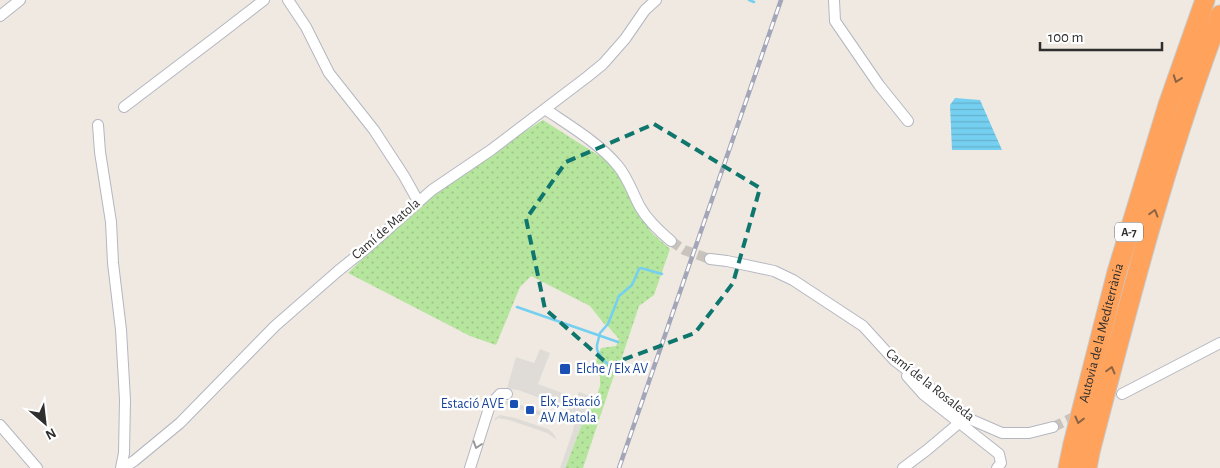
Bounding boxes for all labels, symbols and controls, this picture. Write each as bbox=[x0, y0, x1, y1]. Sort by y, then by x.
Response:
scale bar bbox=[1040, 20, 1162, 52]
text: 100 m bbox=[1048, 30, 1083, 45]
one-way arrow bbox=[1173, 74, 1183, 83]
street label: Camí de Matola bbox=[349, 195, 423, 262]
one-way arrow bbox=[1149, 210, 1159, 218]
road number: A-7 bbox=[1115, 222, 1143, 242]
street label: Autovia de la Mediterrània bbox=[1077, 261, 1126, 404]
street label: Camí de la Rosaleda bbox=[883, 346, 977, 424]
marker: Elche / Elx AV bbox=[558, 362, 572, 376]
place label: Elche / Elx AV bbox=[576, 362, 648, 376]
one-way arrow bbox=[1105, 365, 1116, 374]
place label: Elx, Estació AV Matola bbox=[540, 395, 600, 425]
place label: Estació AVE bbox=[441, 397, 504, 411]
north arrow bbox=[20, 398, 70, 448]
marker: Estació AVE bbox=[508, 398, 520, 410]
marker: Elx, Estació AV Matola bbox=[524, 404, 536, 416]
one-way arrow bbox=[1074, 416, 1085, 425]
text: N bbox=[43, 425, 58, 442]
one-way arrow bbox=[473, 441, 483, 449]

